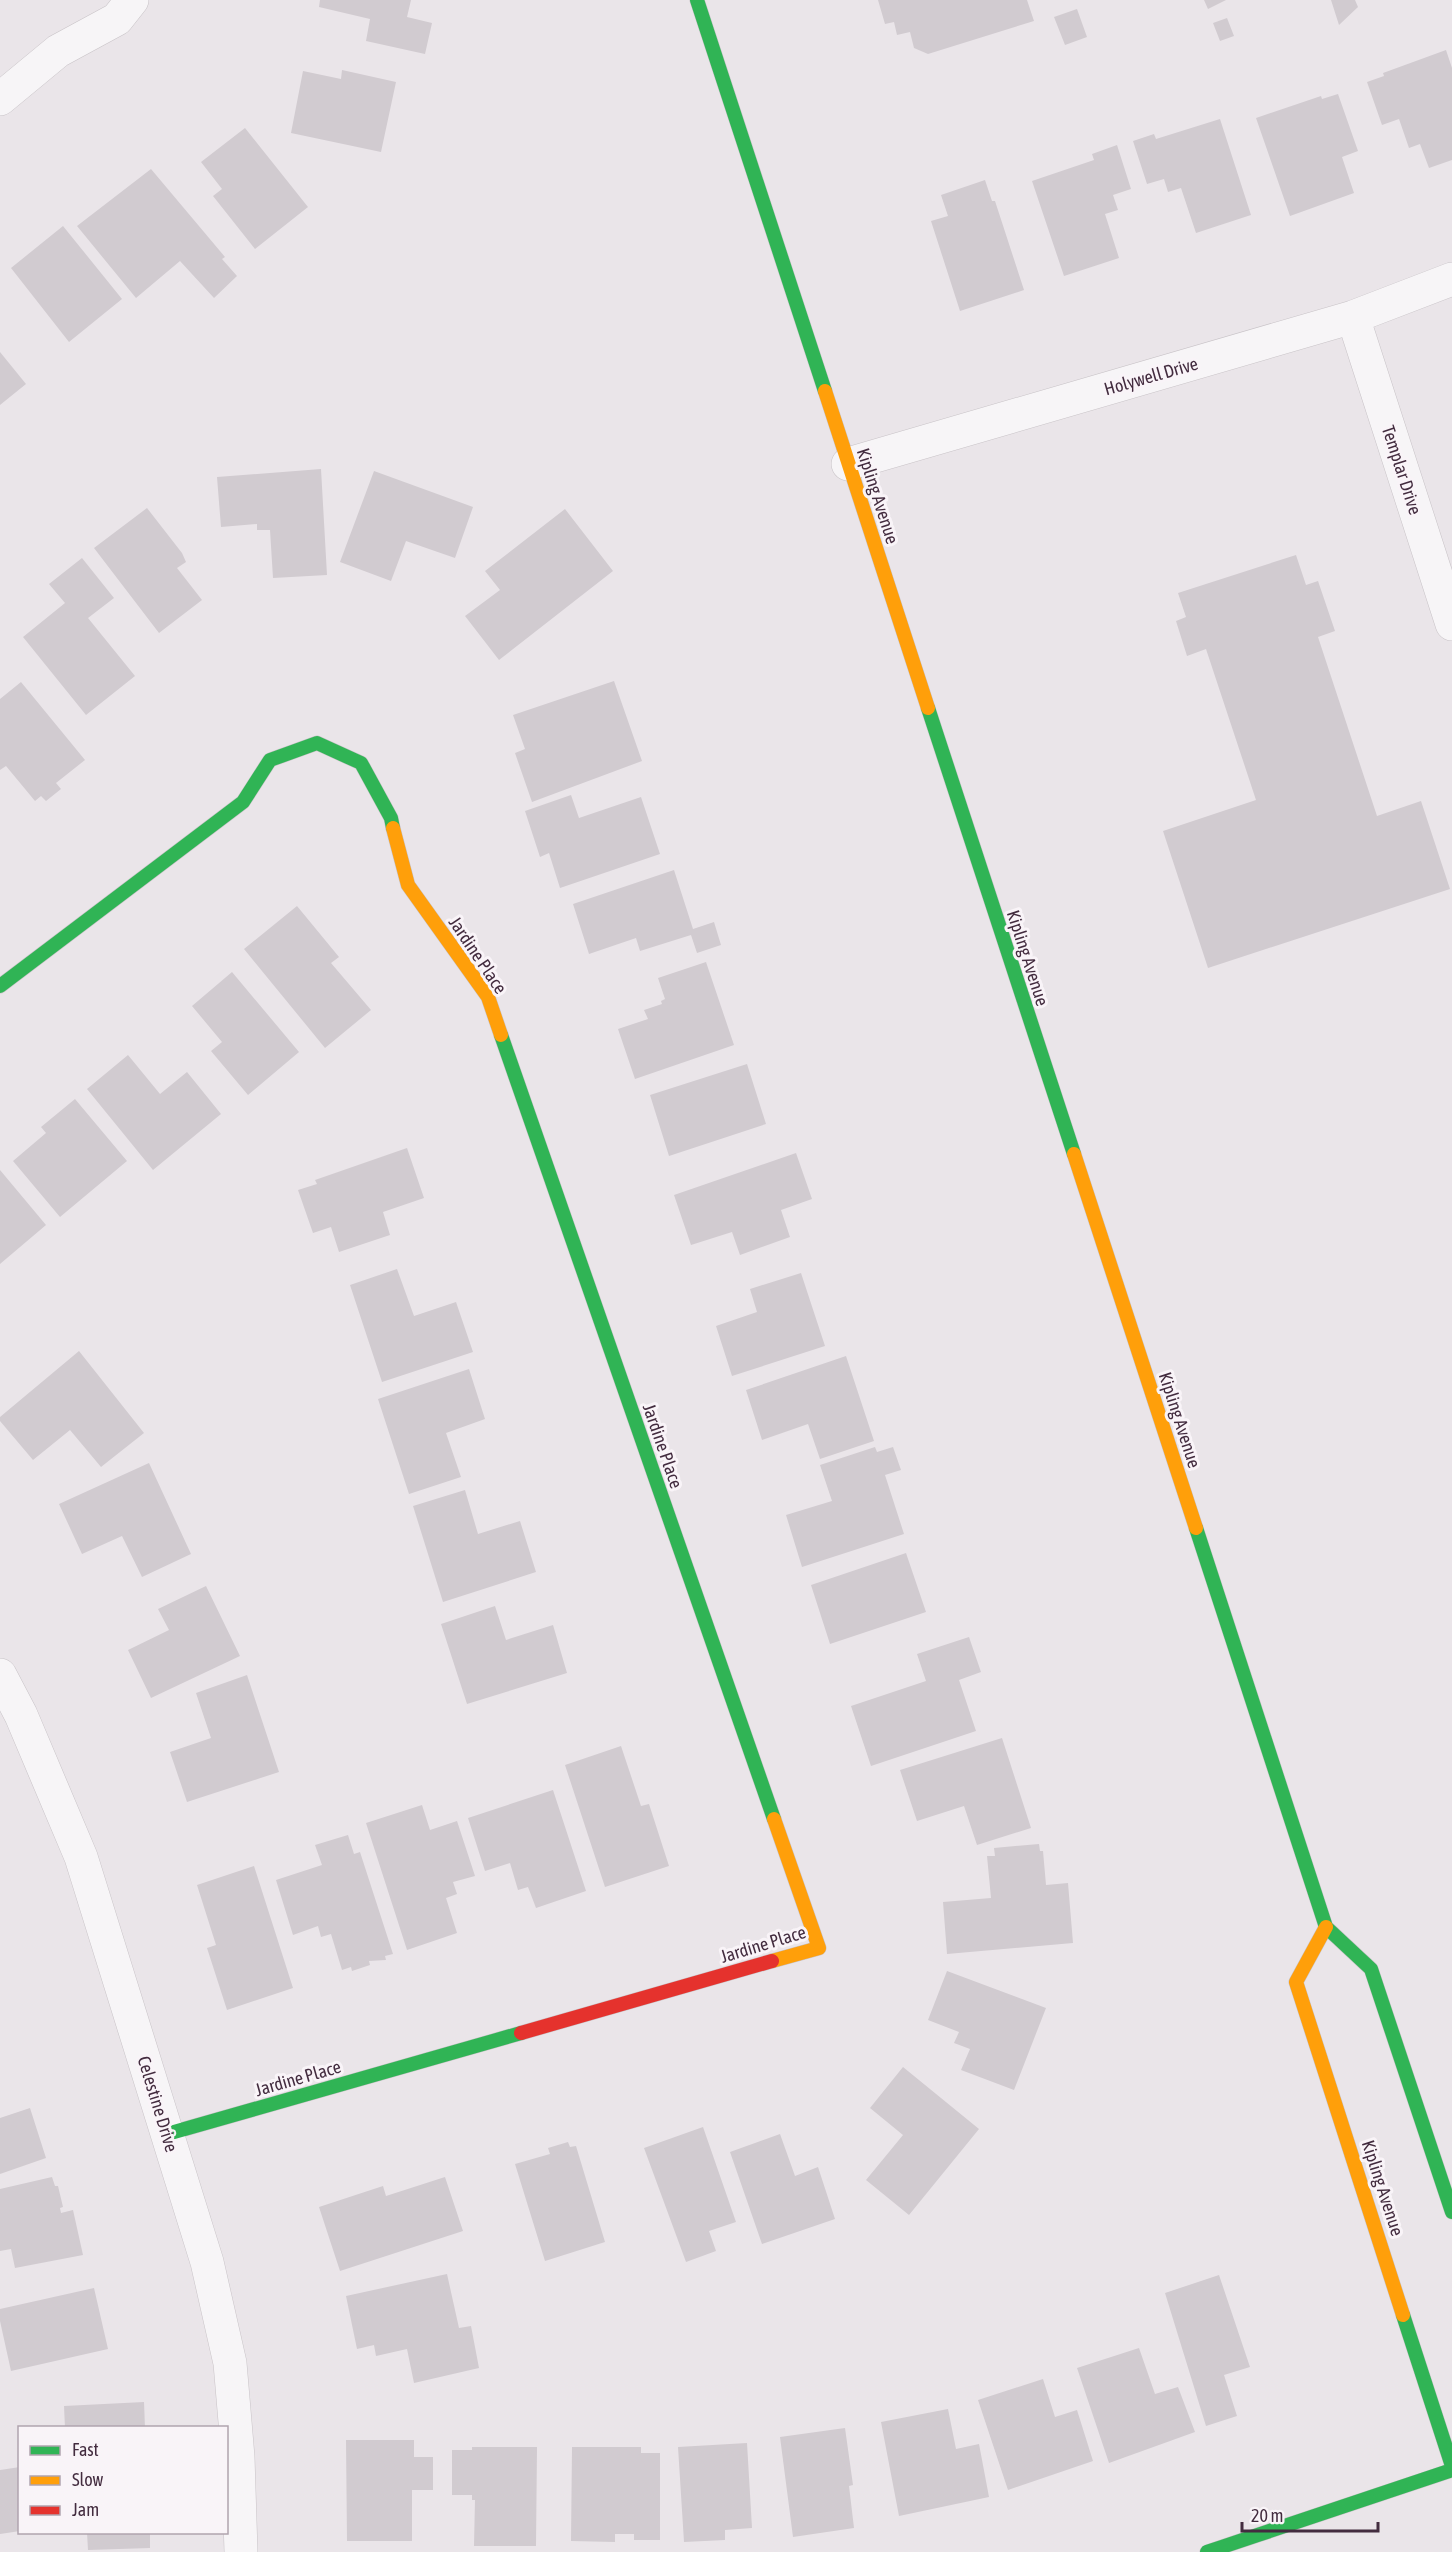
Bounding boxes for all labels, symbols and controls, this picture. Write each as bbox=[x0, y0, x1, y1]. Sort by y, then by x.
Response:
street label: Holywell Drive bbox=[1102, 353, 1200, 399]
street label: Templar Drive bbox=[1378, 423, 1426, 517]
street label: Kipling Avenue bbox=[853, 446, 903, 546]
street label: Kipling Avenue bbox=[1003, 908, 1053, 1008]
street label: Jardine Place bbox=[445, 913, 511, 997]
street label: Kipling Avenue bbox=[1155, 1370, 1205, 1470]
street label: Jardine Place bbox=[639, 1401, 687, 1491]
street label: Jardine Place bbox=[718, 1921, 808, 1967]
street label: Celestine Drive bbox=[133, 2054, 183, 2154]
street label: Jardine Place bbox=[253, 2056, 343, 2100]
street label: Kipling Avenue bbox=[1358, 2138, 1408, 2238]
legend bbox=[18, 2426, 228, 2534]
text: Fast bbox=[72, 2439, 99, 2460]
text: Slow bbox=[72, 2469, 103, 2490]
scale bar bbox=[1242, 2495, 1378, 2533]
text: Jam bbox=[72, 2499, 99, 2520]
text: 20 m bbox=[1251, 2505, 1283, 2526]

